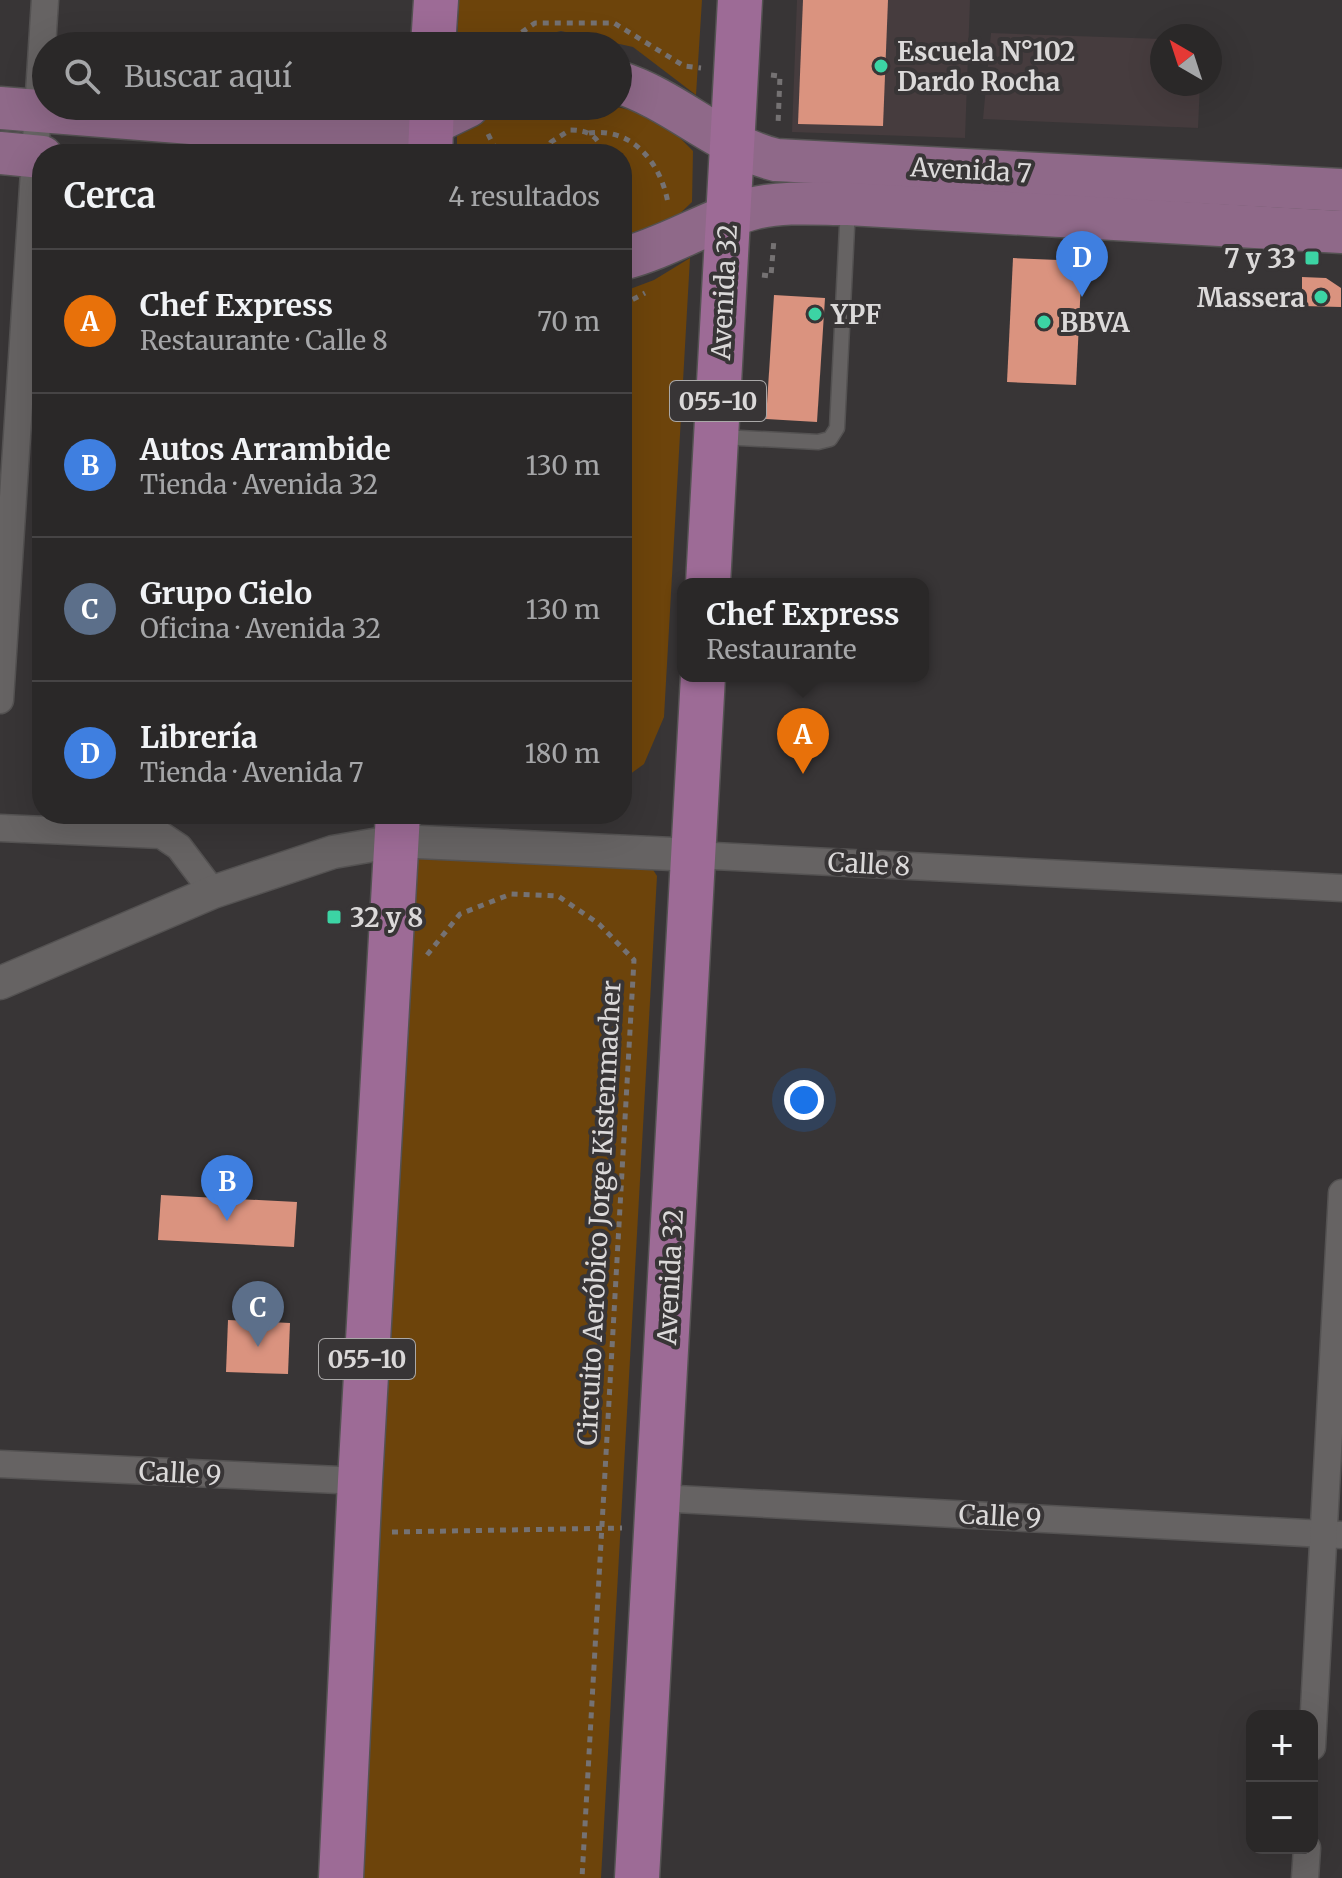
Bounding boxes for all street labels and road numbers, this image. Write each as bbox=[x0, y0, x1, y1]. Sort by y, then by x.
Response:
street label: Avenida 7 bbox=[909, 150, 1033, 190]
street label: Avenida 32 bbox=[704, 223, 744, 362]
road number: 055-10 bbox=[670, 381, 766, 421]
street label: Calle 8 bbox=[827, 845, 911, 883]
street label: Circuito Aeróbico Jorge Kistenmacher bbox=[570, 979, 628, 1446]
street label: Avenida 32 bbox=[650, 1208, 690, 1347]
road number: 055-10 bbox=[319, 1339, 415, 1379]
street label: Calle 9 bbox=[138, 1454, 222, 1492]
street label: Calle 9 bbox=[958, 1497, 1042, 1535]

